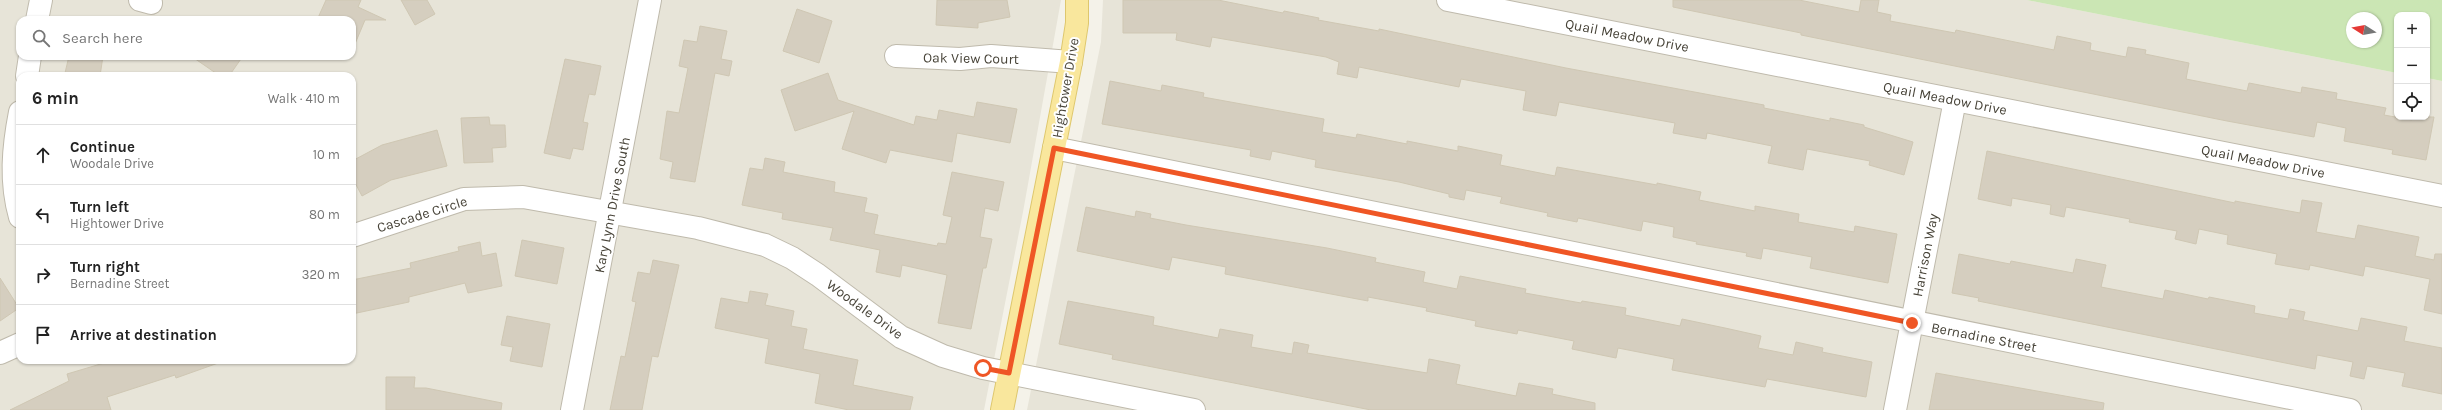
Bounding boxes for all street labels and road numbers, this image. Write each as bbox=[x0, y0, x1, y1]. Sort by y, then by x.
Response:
street label: Quail Meadow Drive bbox=[1564, 15, 1690, 56]
street label: Hightower Drive bbox=[1048, 37, 1083, 139]
street label: Oak View Court bbox=[923, 49, 1019, 68]
street label: Quail Meadow Drive bbox=[1882, 78, 2008, 119]
street label: Kary Lynn Drive South bbox=[591, 136, 634, 275]
street label: Quail Meadow Drive bbox=[2200, 141, 2326, 182]
street label: Cascade Circle bbox=[375, 193, 469, 236]
street label: Harrison Way bbox=[1909, 212, 1942, 298]
street label: Woodale Drive bbox=[823, 276, 906, 343]
street label: Bernadine Street bbox=[1930, 319, 2038, 356]

